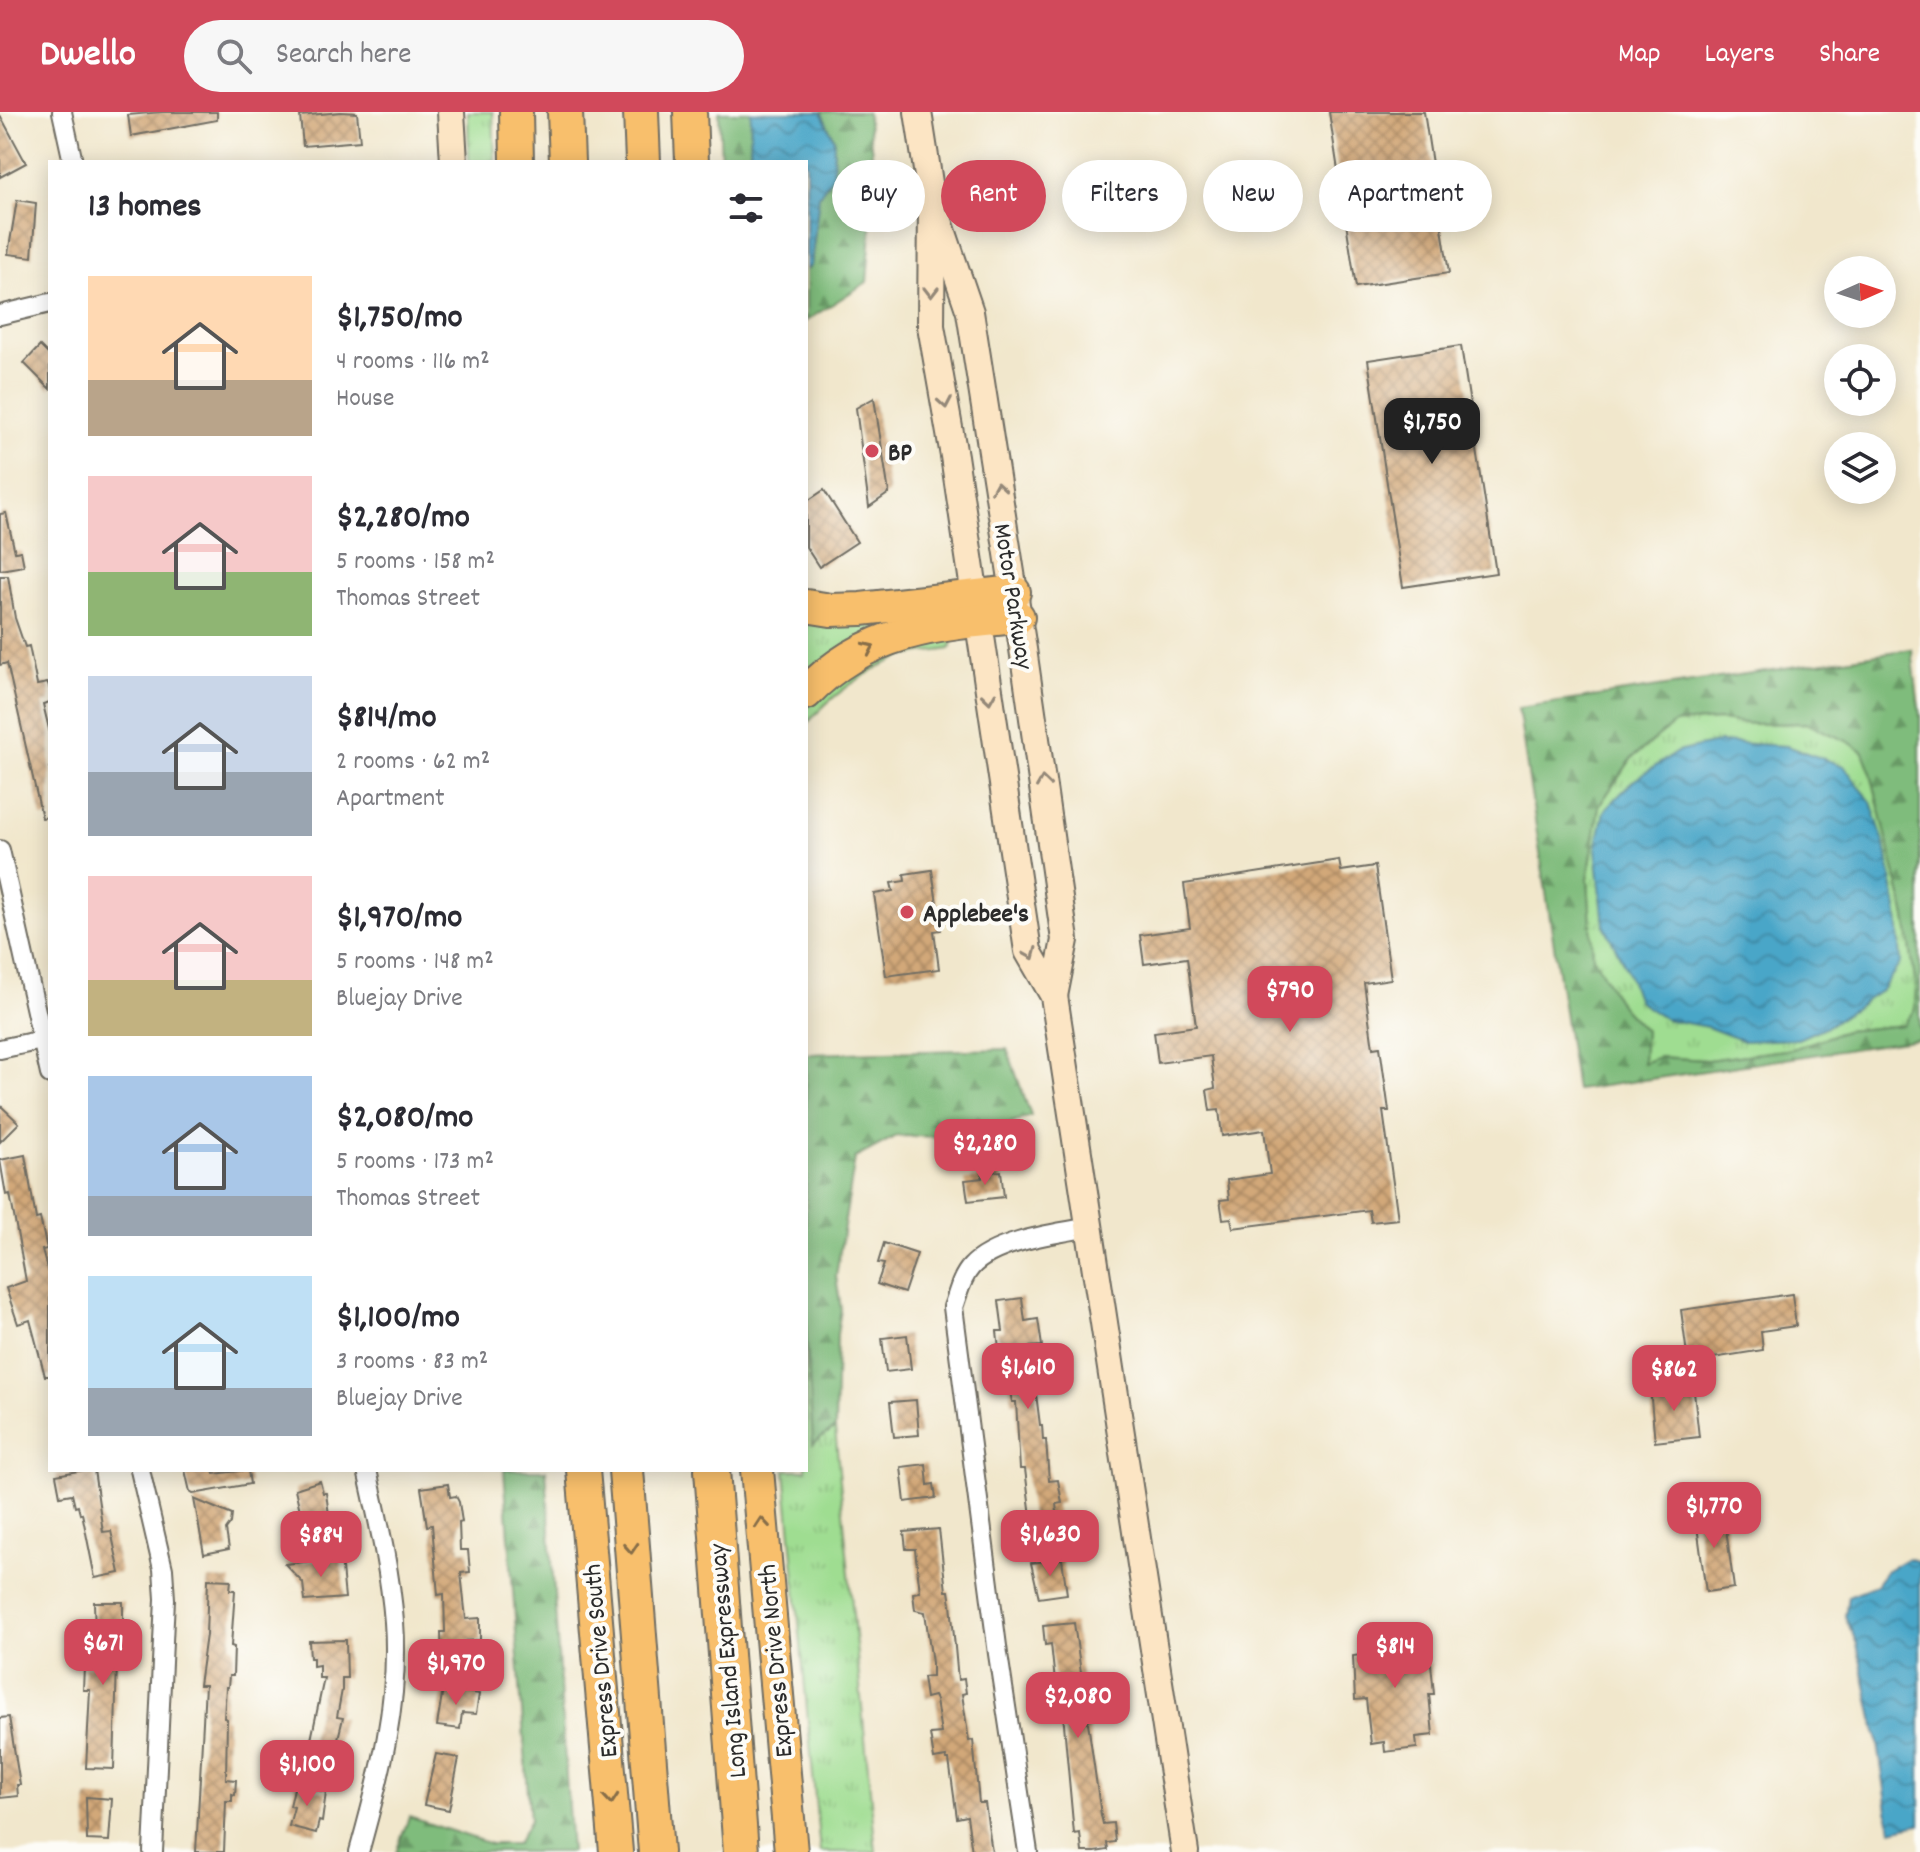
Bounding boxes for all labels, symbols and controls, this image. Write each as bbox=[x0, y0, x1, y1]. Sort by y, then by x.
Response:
search box bbox=[184, 20, 744, 92]
text: Dwello bbox=[40, 29, 136, 84]
icon: search bbox=[212, 34, 256, 78]
text: Search here bbox=[276, 35, 411, 78]
text: Map bbox=[1618, 36, 1661, 76]
text: Layers bbox=[1705, 36, 1775, 76]
text: Share bbox=[1819, 36, 1880, 76]
chip: Buy bbox=[832, 160, 925, 232]
chip: Rent bbox=[941, 160, 1046, 232]
chip: Filters bbox=[1062, 160, 1187, 232]
chip: New bbox=[1203, 160, 1303, 232]
chip: Apartment bbox=[1319, 160, 1492, 232]
text: 13 homes bbox=[88, 184, 202, 233]
icon: filters bbox=[724, 186, 768, 230]
north arrow bbox=[1824, 256, 1896, 328]
map controls bbox=[1824, 256, 1896, 504]
one-way arrow bbox=[923, 286, 940, 299]
text: $1,750/mo bbox=[336, 295, 463, 344]
icon: home bbox=[152, 308, 248, 404]
text: 4 rooms · 116 m² bbox=[336, 344, 490, 381]
button: locate bbox=[1824, 344, 1896, 416]
text: House bbox=[336, 381, 394, 418]
one-way arrow bbox=[935, 396, 952, 409]
pin: $1,750 bbox=[1367, 398, 1497, 466]
text: $1,750 bbox=[1402, 405, 1462, 442]
button: layers bbox=[1824, 432, 1896, 504]
place label: BP bbox=[888, 436, 912, 473]
marker: BP bbox=[863, 442, 881, 460]
one-way arrow bbox=[990, 480, 1007, 494]
text: $2,280/mo bbox=[336, 495, 470, 544]
icon: home bbox=[152, 508, 248, 604]
street label: Motor Parkway bbox=[982, 521, 1041, 673]
text: 5 rooms · 158 m² bbox=[336, 544, 495, 581]
text: Thomas Street bbox=[336, 581, 480, 618]
one-way arrow bbox=[861, 642, 875, 658]
one-way arrow bbox=[980, 691, 997, 705]
text: $814/mo bbox=[336, 695, 437, 744]
icon: home bbox=[152, 708, 248, 804]
text: 2 rooms · 62 m² bbox=[336, 744, 490, 781]
one-way arrow bbox=[1035, 775, 1052, 789]
text: Apartment bbox=[336, 781, 445, 818]
text: $1,970/mo bbox=[336, 895, 462, 944]
place label: Applebee's bbox=[923, 897, 1029, 934]
marker: Applebee's bbox=[898, 903, 916, 921]
icon: home bbox=[152, 908, 248, 1004]
text: 5 rooms · 148 m² bbox=[336, 944, 494, 981]
one-way arrow bbox=[1022, 946, 1038, 960]
pin: $790 bbox=[1243, 966, 1337, 1034]
text: $790 bbox=[1265, 973, 1315, 1010]
text: Bluejay Drive bbox=[336, 981, 463, 1018]
text: $2,080/mo bbox=[336, 1095, 473, 1144]
icon: home bbox=[152, 1108, 248, 1204]
pin: $2,280 bbox=[920, 1119, 1050, 1187]
text: $2,280 bbox=[952, 1126, 1018, 1163]
text: 5 rooms · 173 m² bbox=[336, 1144, 494, 1181]
text: Thomas Street bbox=[336, 1181, 480, 1218]
text: $1,100/mo bbox=[336, 1295, 460, 1344]
icon: home bbox=[152, 1308, 248, 1404]
pin: $1,610 bbox=[963, 1343, 1093, 1411]
text: 3 rooms · 83 m² bbox=[336, 1344, 488, 1381]
pin: $862 bbox=[1627, 1345, 1721, 1413]
text: $1,610 bbox=[1000, 1350, 1056, 1387]
text: $862 bbox=[1650, 1352, 1698, 1389]
text: Bluejay Drive bbox=[336, 1381, 463, 1418]
pin: $1,770 bbox=[1649, 1482, 1779, 1550]
text: $1,770 bbox=[1685, 1489, 1743, 1526]
pin: $1,630 bbox=[985, 1510, 1115, 1578]
pin: $884 bbox=[274, 1511, 368, 1579]
one-way arrow bbox=[753, 1516, 770, 1529]
text: $1,630 bbox=[1019, 1517, 1081, 1554]
text: $884 bbox=[299, 1518, 343, 1555]
one-way arrow bbox=[622, 1542, 639, 1555]
street label: Long Island Expressway bbox=[701, 1542, 758, 1779]
street label: Express Drive South bbox=[576, 1562, 629, 1759]
street label: Express Drive North bbox=[751, 1562, 804, 1759]
pin: $671 bbox=[56, 1619, 150, 1687]
pin: $814 bbox=[1348, 1622, 1442, 1690]
text: $671 bbox=[82, 1626, 124, 1663]
text: $814 bbox=[1375, 1629, 1415, 1666]
pin: $1,970 bbox=[391, 1639, 521, 1707]
text: $1,970 bbox=[426, 1646, 486, 1683]
pin: $2,080 bbox=[1013, 1672, 1143, 1740]
text: $2,080 bbox=[1044, 1679, 1112, 1716]
pin: $1,100 bbox=[242, 1740, 372, 1808]
text: $1,100 bbox=[278, 1747, 336, 1784]
one-way arrow bbox=[602, 1793, 619, 1806]

